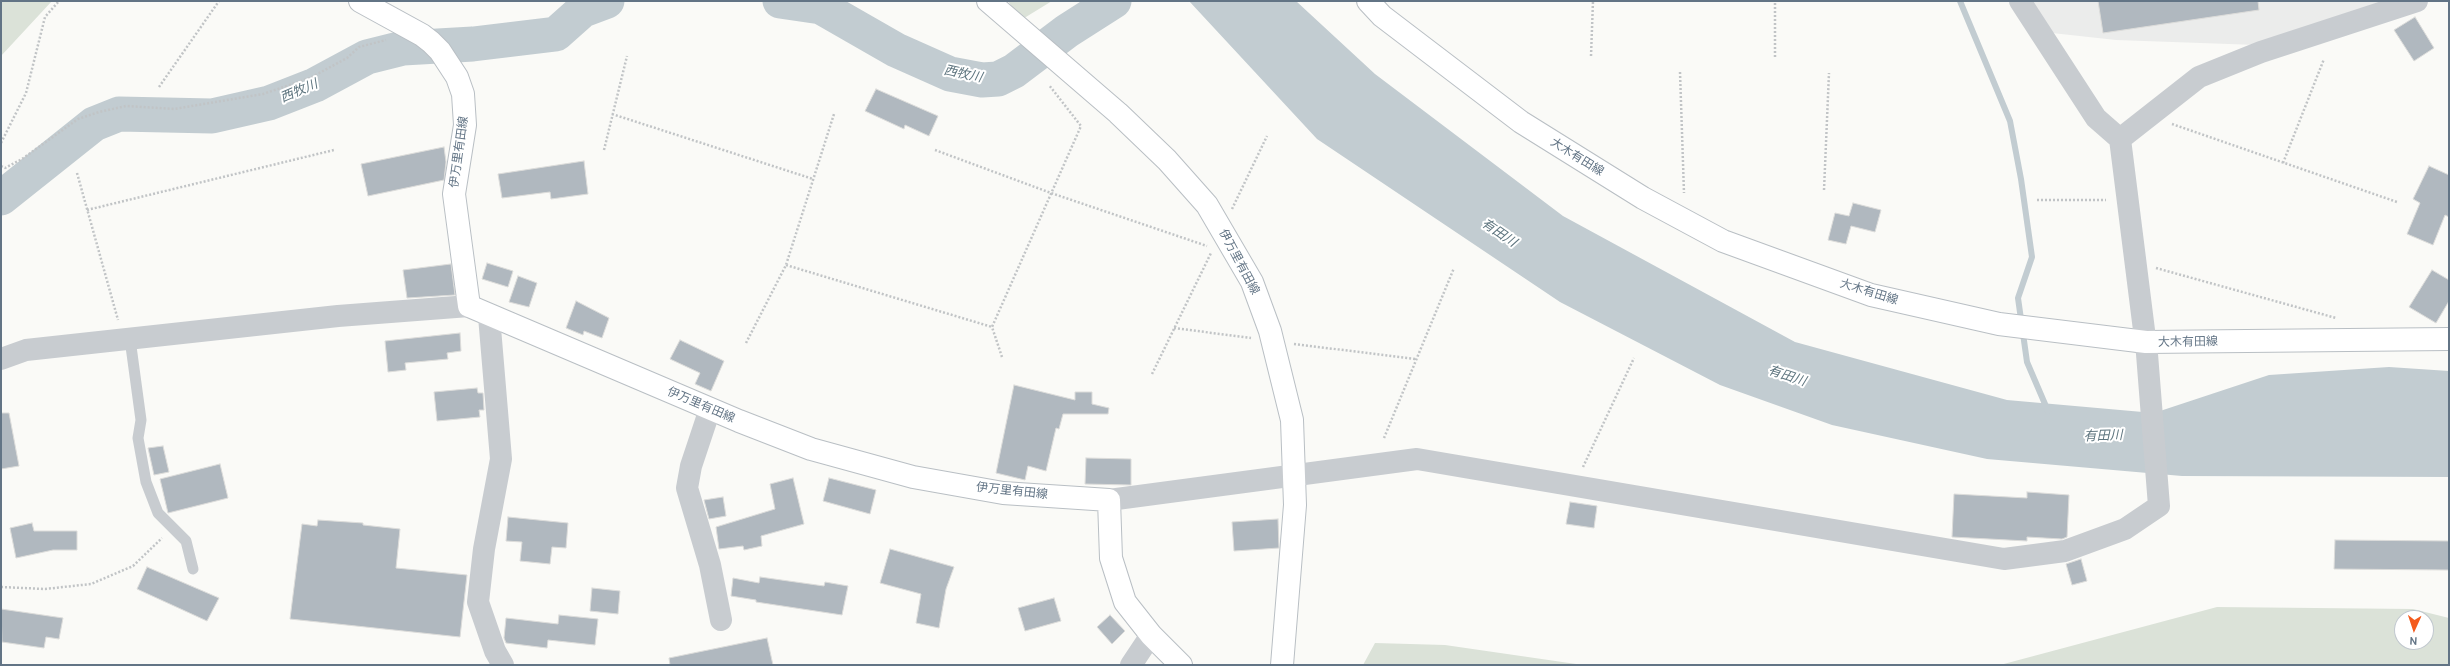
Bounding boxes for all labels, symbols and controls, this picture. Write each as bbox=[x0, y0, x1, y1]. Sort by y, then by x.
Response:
water label: 西牧川 bbox=[942, 62, 984, 86]
water label: 西牧川 bbox=[278, 76, 320, 106]
street label: 伊万里有田線 bbox=[447, 115, 471, 189]
street label: 大木有田線 bbox=[1548, 135, 1606, 179]
water label: 有田川 bbox=[1478, 216, 1520, 250]
street label: 伊万里有田線 bbox=[1216, 227, 1262, 297]
street label: 大木有田線 bbox=[1838, 276, 1900, 308]
street label: 大木有田線 bbox=[2158, 334, 2218, 350]
water label: 有田川 bbox=[1766, 363, 1808, 389]
street label: 伊万里有田線 bbox=[665, 384, 737, 426]
water label: 有田川 bbox=[2083, 428, 2123, 444]
street label: 伊万里有田線 bbox=[975, 480, 1049, 502]
north arrow bbox=[2394, 610, 2434, 650]
text: N bbox=[2409, 634, 2418, 648]

